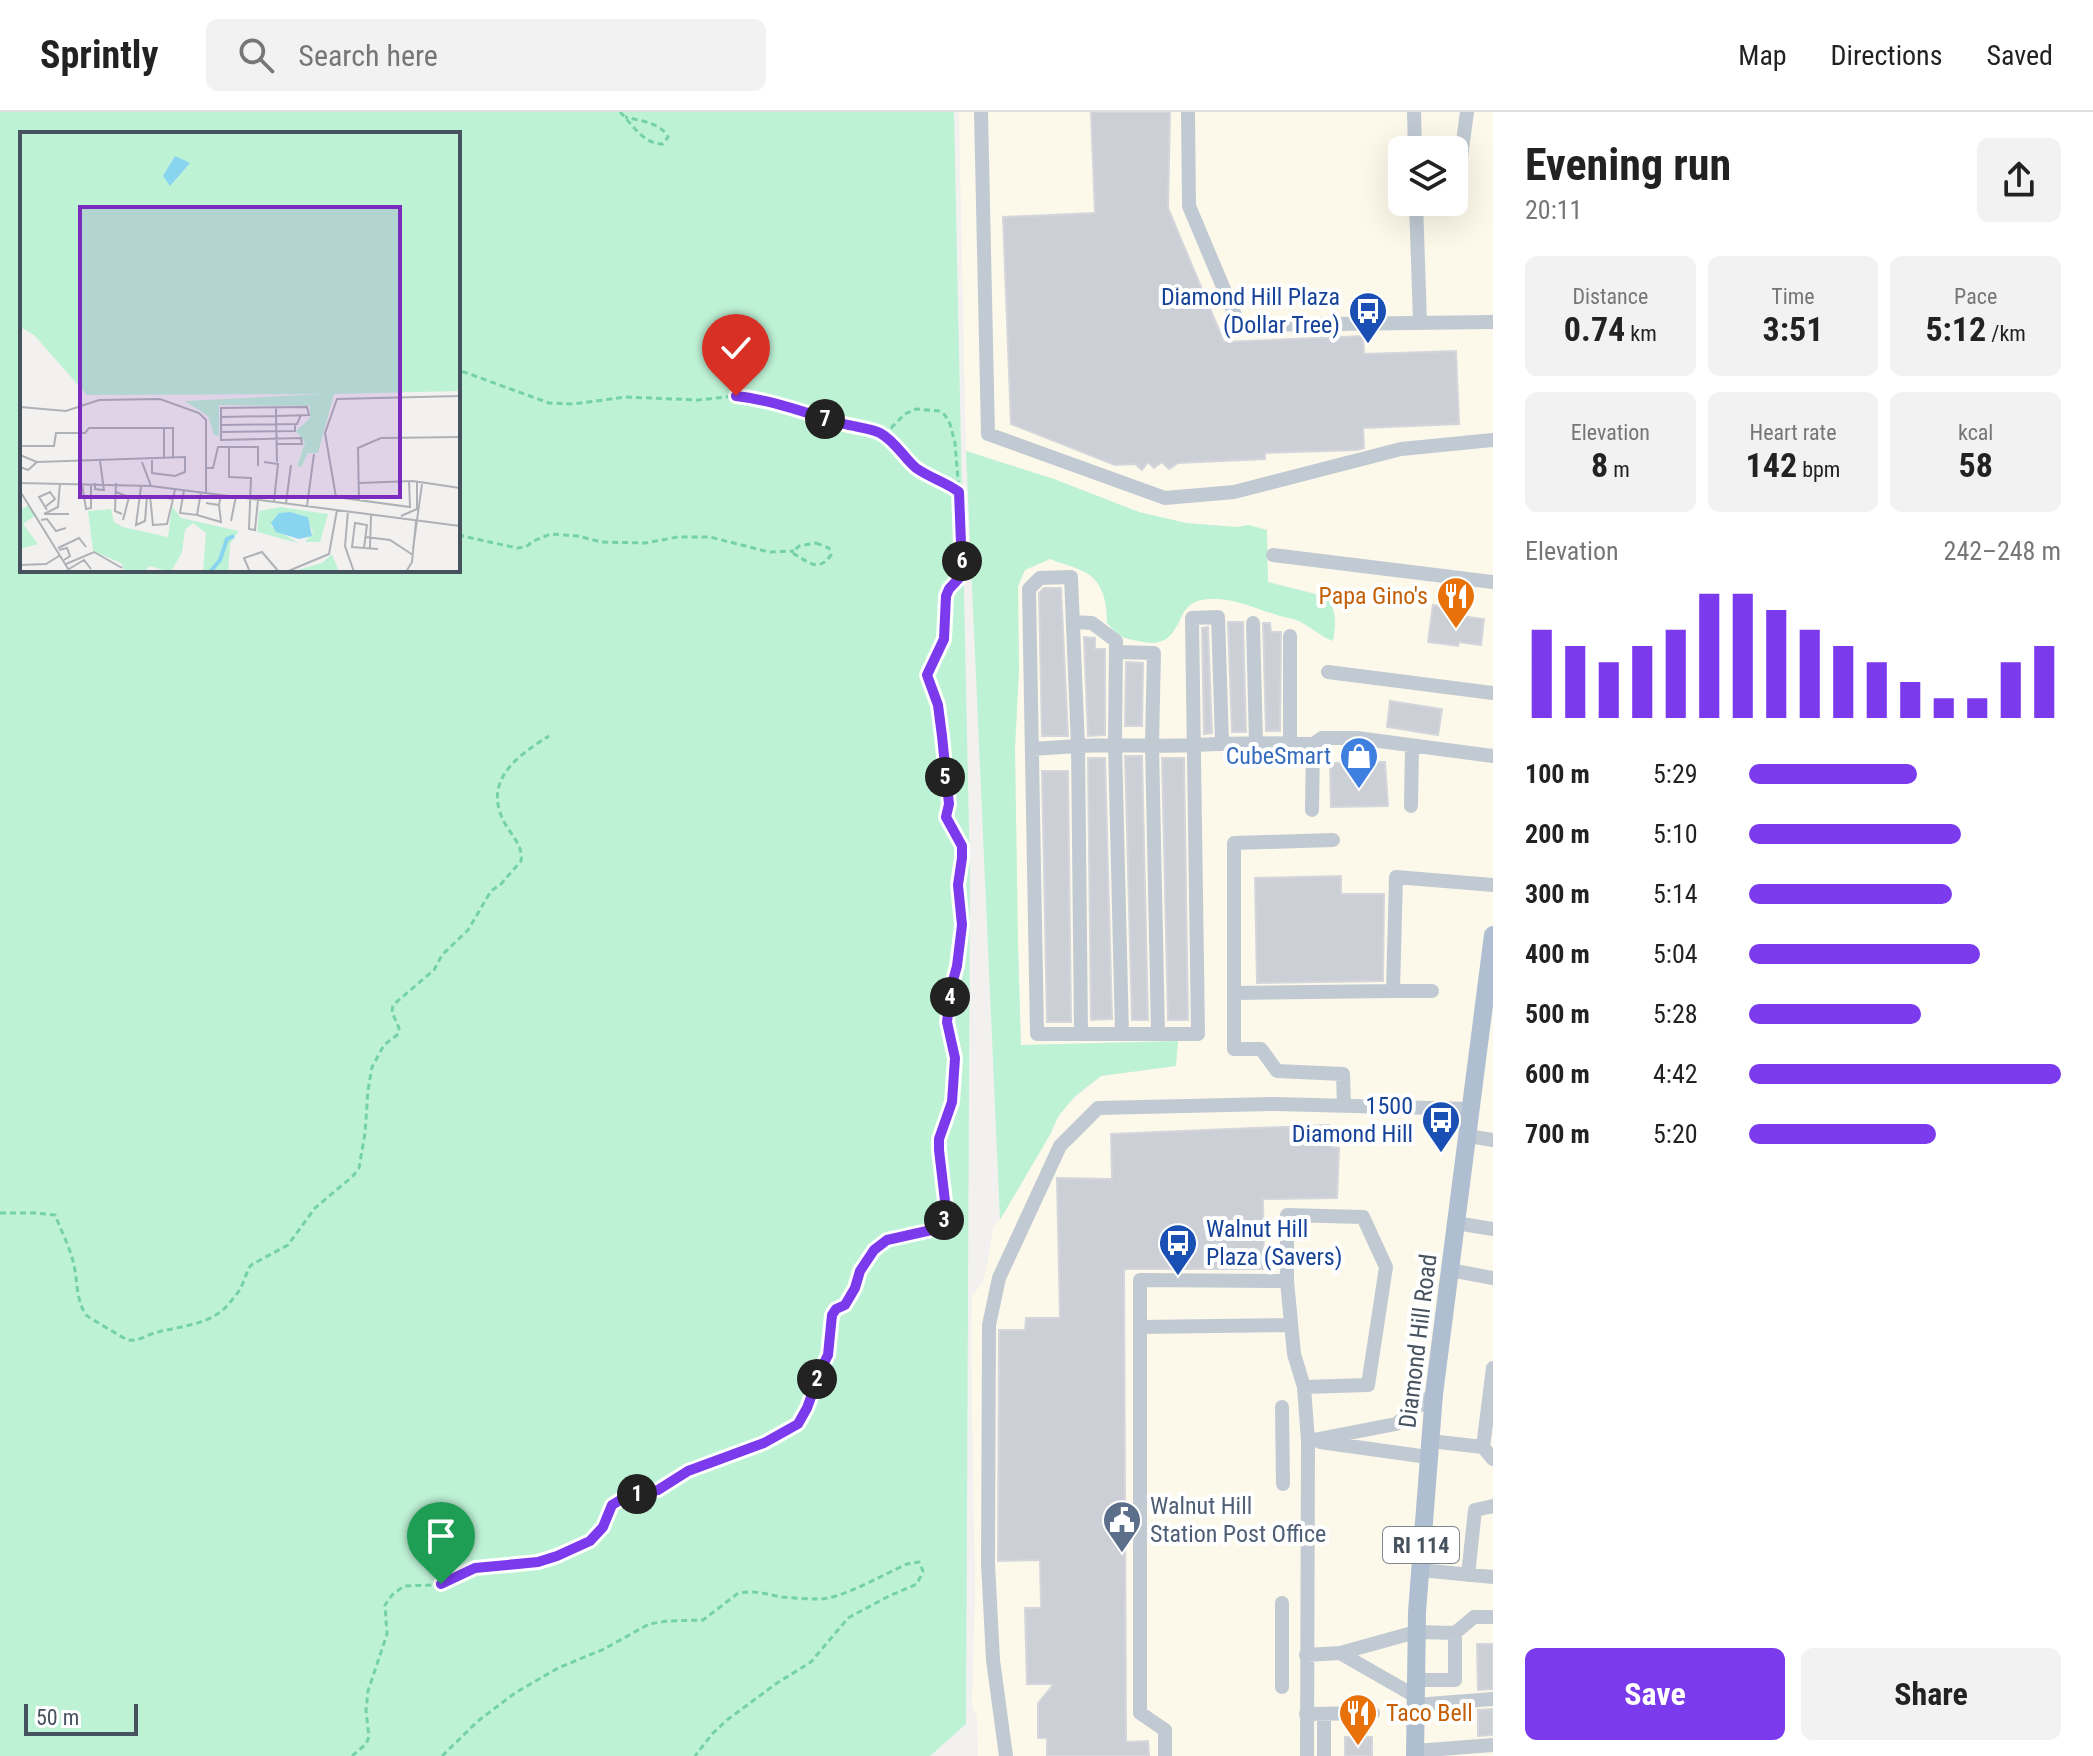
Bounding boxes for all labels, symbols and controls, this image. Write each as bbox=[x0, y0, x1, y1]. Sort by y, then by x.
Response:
search box bbox=[206, 19, 766, 91]
text: Sprintly bbox=[40, 33, 158, 77]
icon: search bbox=[234, 33, 278, 77]
text: Search here bbox=[298, 38, 438, 73]
text: Map bbox=[1738, 39, 1787, 72]
text: Directions bbox=[1831, 39, 1942, 72]
text: Saved bbox=[1986, 39, 2053, 72]
inset map bbox=[20, 132, 460, 572]
map controls bbox=[1388, 136, 1468, 216]
button: layers bbox=[1388, 136, 1468, 216]
button: share bbox=[1977, 138, 2061, 222]
text: Evening run bbox=[1525, 139, 1731, 191]
text: 20:11 bbox=[1525, 195, 1582, 225]
place label: Diamond Hill Plaza (Dollar Tree) bbox=[1161, 283, 1340, 339]
text: Distance bbox=[1572, 284, 1648, 309]
text: Time bbox=[1771, 284, 1815, 309]
text: Pace bbox=[1954, 284, 1997, 309]
bus stop icon: Diamond Hill Plaza (Dollar Tree) bbox=[1347, 290, 1389, 345]
text: 0.74 bbox=[1564, 309, 1625, 349]
text: 3:51 bbox=[1763, 309, 1823, 349]
text: 5:12 bbox=[1925, 309, 1986, 349]
pin bbox=[702, 314, 770, 396]
text: km bbox=[1625, 321, 1657, 346]
text: /km bbox=[1986, 321, 2026, 346]
icon: check bbox=[714, 326, 758, 370]
pin: 7 bbox=[805, 399, 845, 439]
text: 7 bbox=[819, 406, 831, 431]
text: Elevation bbox=[1571, 420, 1650, 445]
text: Heart rate bbox=[1750, 420, 1836, 445]
text: kcal bbox=[1958, 420, 1993, 445]
text: 8 bbox=[1591, 445, 1608, 485]
text: 142 bbox=[1746, 445, 1797, 485]
text: 58 bbox=[1958, 445, 1993, 485]
text: m bbox=[1608, 457, 1630, 482]
text: bpm bbox=[1797, 457, 1840, 482]
text: Elevation bbox=[1525, 536, 1619, 566]
text: 242–248 m bbox=[1944, 536, 2061, 566]
pin: 6 bbox=[942, 541, 982, 581]
text: 6 bbox=[956, 548, 968, 573]
restaurant icon: Papa Gino's bbox=[1435, 575, 1477, 630]
place label: Papa Gino's bbox=[1319, 582, 1428, 610]
shop icon: CubeSmart bbox=[1338, 735, 1380, 790]
place label: CubeSmart bbox=[1226, 742, 1331, 770]
pin: 5 bbox=[925, 757, 965, 797]
text: 100 m bbox=[1525, 759, 1590, 789]
text: 5:29 bbox=[1653, 759, 1698, 789]
text: 5 bbox=[939, 764, 951, 789]
text: 200 m bbox=[1525, 819, 1590, 849]
text: 5:10 bbox=[1653, 819, 1698, 849]
text: 300 m bbox=[1525, 879, 1590, 909]
text: 5:14 bbox=[1653, 879, 1698, 909]
text: 400 m bbox=[1525, 939, 1590, 969]
text: 5:04 bbox=[1653, 939, 1698, 969]
pin: 4 bbox=[930, 977, 970, 1017]
text: 4 bbox=[944, 984, 956, 1009]
text: 500 m bbox=[1525, 999, 1590, 1029]
text: 5:28 bbox=[1653, 999, 1698, 1029]
text: 600 m bbox=[1525, 1059, 1590, 1089]
text: 4:42 bbox=[1653, 1059, 1698, 1089]
place label: 1500 Diamond Hill bbox=[1292, 1092, 1413, 1148]
bus stop icon: 1500 Diamond Hill bbox=[1420, 1099, 1462, 1154]
text: 700 m bbox=[1525, 1119, 1590, 1149]
text: 5:20 bbox=[1653, 1119, 1698, 1149]
pin: 3 bbox=[924, 1200, 964, 1240]
text: 3 bbox=[938, 1207, 950, 1232]
place label: Walnut Hill Plaza (Savers) bbox=[1206, 1215, 1342, 1271]
bus stop icon: Walnut Hill Plaza (Savers) bbox=[1157, 1222, 1199, 1277]
street label: Diamond Hill Road bbox=[1393, 1252, 1443, 1430]
pin: 2 bbox=[797, 1359, 837, 1399]
text: 2 bbox=[811, 1366, 823, 1391]
pin: 1 bbox=[617, 1474, 657, 1514]
text: 1 bbox=[631, 1481, 643, 1506]
place label: Walnut Hill Station Post Office bbox=[1150, 1492, 1326, 1548]
public building icon: Walnut Hill Station Post Office bbox=[1101, 1499, 1143, 1554]
pin bbox=[407, 1502, 475, 1584]
icon: arrive bbox=[419, 1514, 463, 1558]
road number: RI 114 bbox=[1383, 1527, 1459, 1563]
button: Save bbox=[1525, 1648, 1785, 1740]
button: Share bbox=[1801, 1648, 2061, 1740]
restaurant icon: Taco Bell bbox=[1337, 1692, 1379, 1747]
place label: Taco Bell bbox=[1386, 1699, 1473, 1727]
scale bar bbox=[24, 1700, 138, 1736]
text: 50 m bbox=[36, 1705, 79, 1730]

